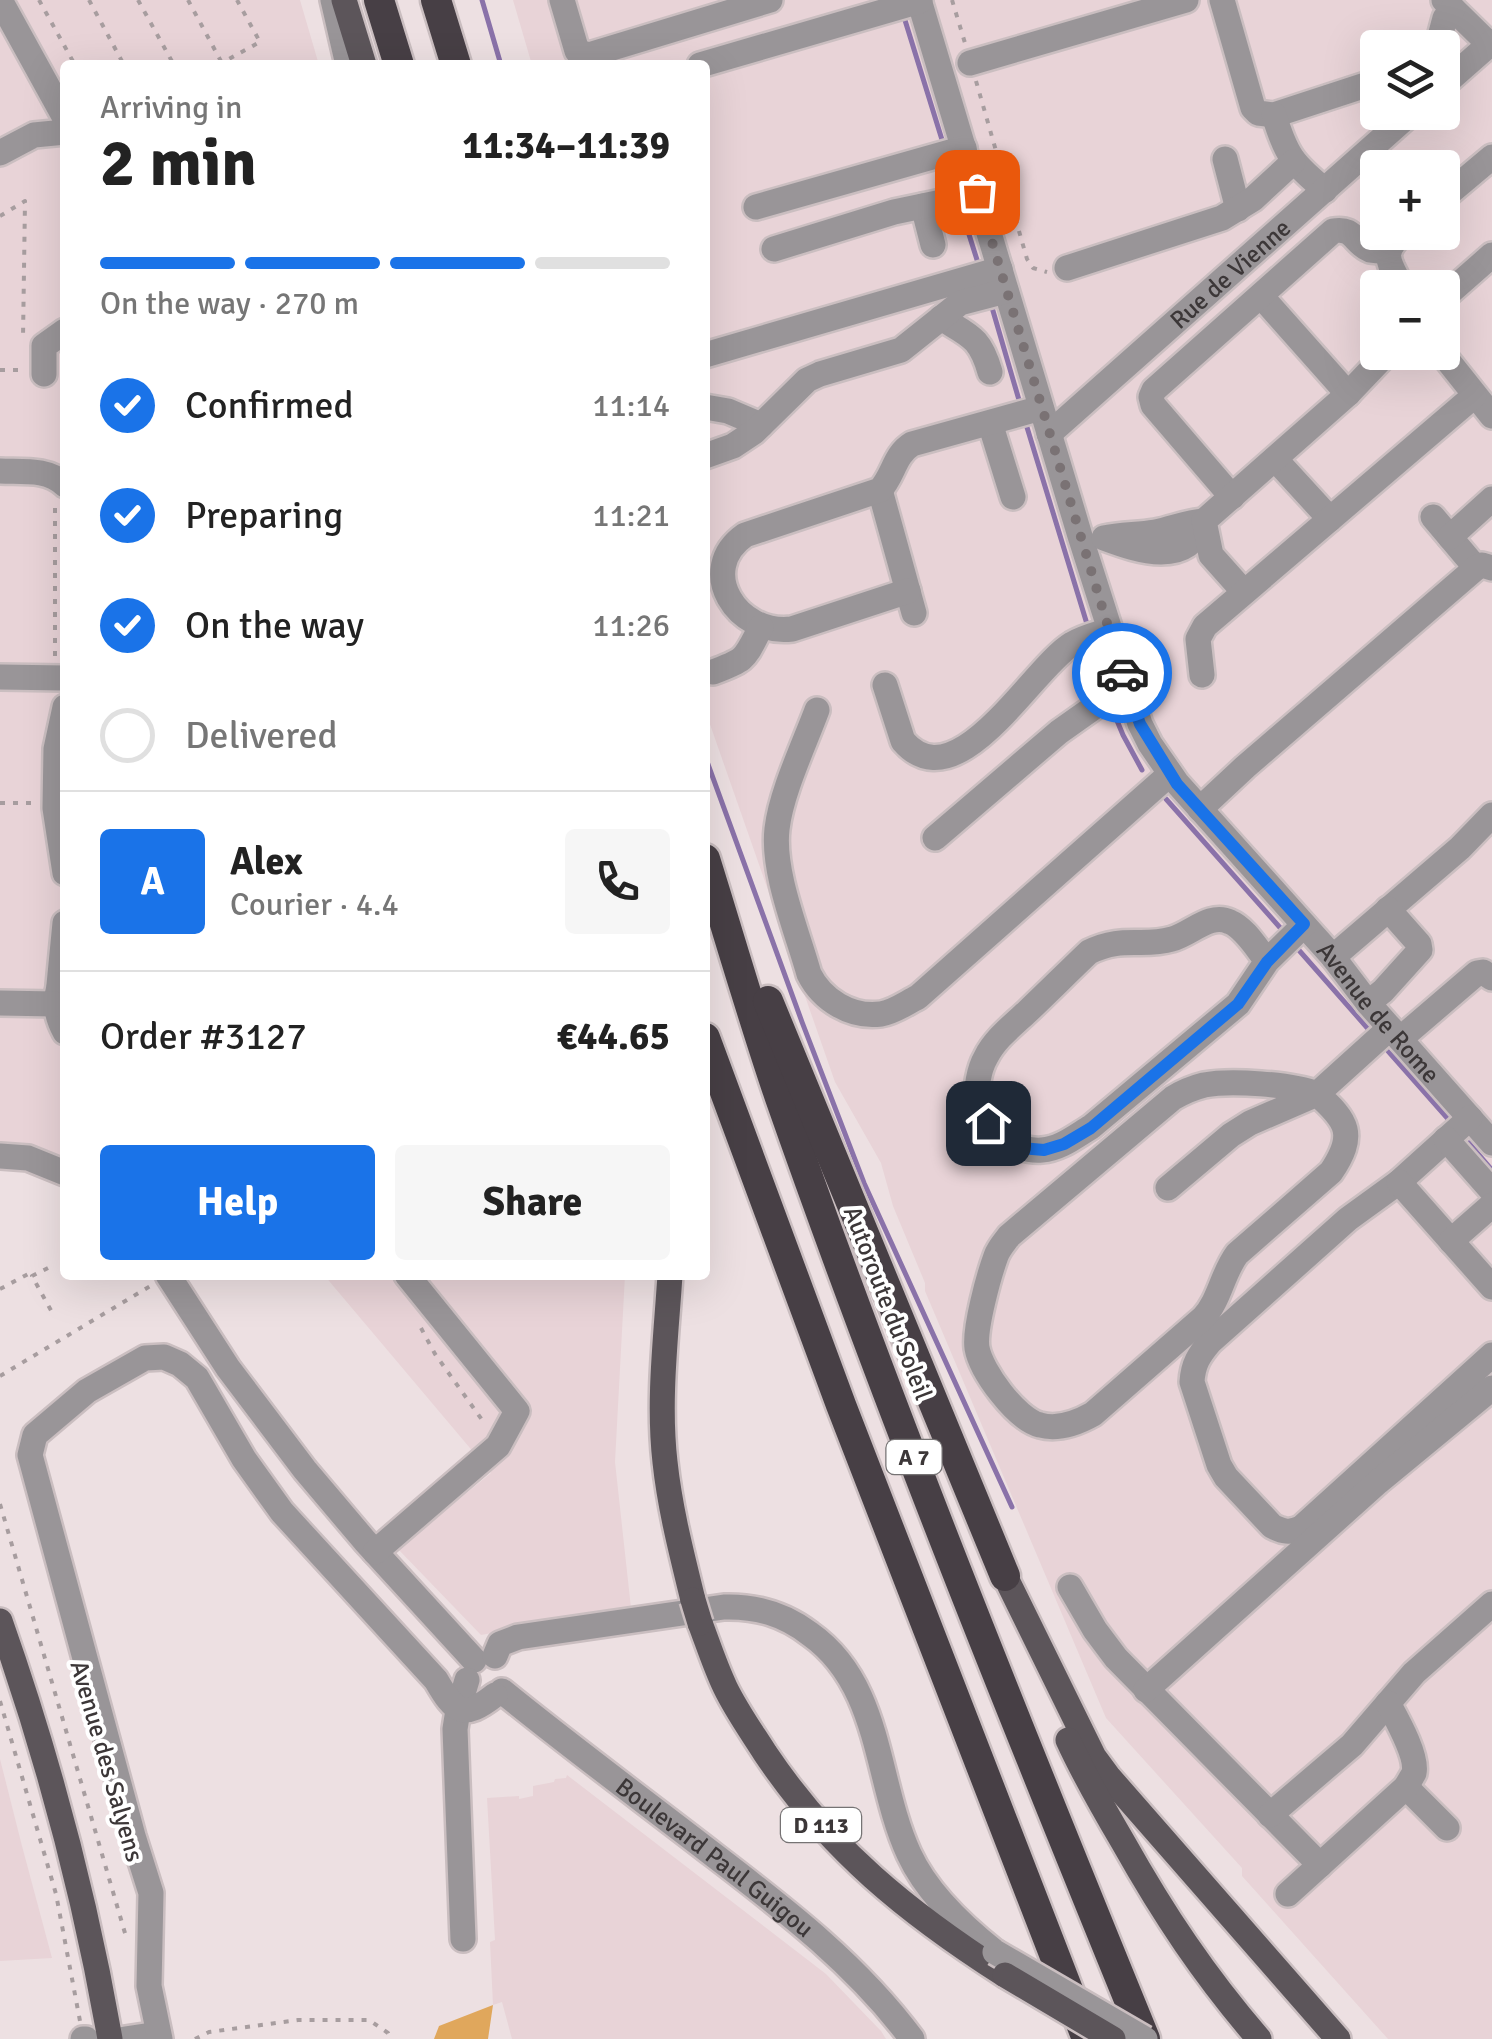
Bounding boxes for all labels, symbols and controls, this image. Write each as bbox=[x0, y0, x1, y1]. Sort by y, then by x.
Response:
map controls bbox=[1360, 30, 1460, 370]
button: layers bbox=[1360, 30, 1460, 130]
text: Arriving in bbox=[100, 88, 242, 127]
text: 11:34–11:39 bbox=[462, 122, 670, 169]
text: 2 min bbox=[100, 124, 257, 204]
pin bbox=[935, 150, 1020, 235]
button: + bbox=[1360, 150, 1460, 250]
icon: bag bbox=[950, 165, 1005, 220]
street label: Rue de Vienne bbox=[1163, 212, 1297, 335]
button: − bbox=[1360, 270, 1460, 370]
text: On the way · 270 m bbox=[100, 284, 359, 323]
icon: check bbox=[100, 378, 155, 433]
text: Confirmed bbox=[185, 382, 354, 429]
text: 11:14 bbox=[592, 386, 670, 425]
icon: check bbox=[100, 488, 155, 543]
text: Preparing bbox=[185, 492, 343, 539]
text: 11:21 bbox=[592, 496, 670, 535]
icon: check bbox=[100, 598, 155, 653]
text: On the way bbox=[185, 602, 364, 649]
text: 11:26 bbox=[592, 606, 670, 645]
courier bbox=[1072, 623, 1172, 723]
icon: car bbox=[1095, 646, 1150, 701]
text: Delivered bbox=[185, 712, 338, 759]
button: phone bbox=[565, 829, 670, 934]
text: Alex bbox=[230, 838, 303, 885]
text: A bbox=[140, 858, 165, 905]
text: Courier · 4.4 bbox=[230, 885, 399, 924]
street label: Avenue de Rome bbox=[1311, 935, 1447, 1089]
text: Order #3127 bbox=[100, 1013, 307, 1060]
text: €44.65 bbox=[557, 1013, 670, 1060]
pin bbox=[946, 1081, 1031, 1166]
icon: home bbox=[961, 1096, 1016, 1151]
button: Help bbox=[100, 1145, 375, 1260]
button: Share bbox=[395, 1145, 670, 1260]
street label: Autoroute du Soleil bbox=[837, 1202, 939, 1404]
road number: A 7 bbox=[886, 1440, 942, 1474]
street label: Avenue des Salyens bbox=[63, 1657, 151, 1865]
street label: Boulevard Paul Guigou bbox=[610, 1770, 820, 1944]
road number: D 113 bbox=[781, 1808, 861, 1842]

